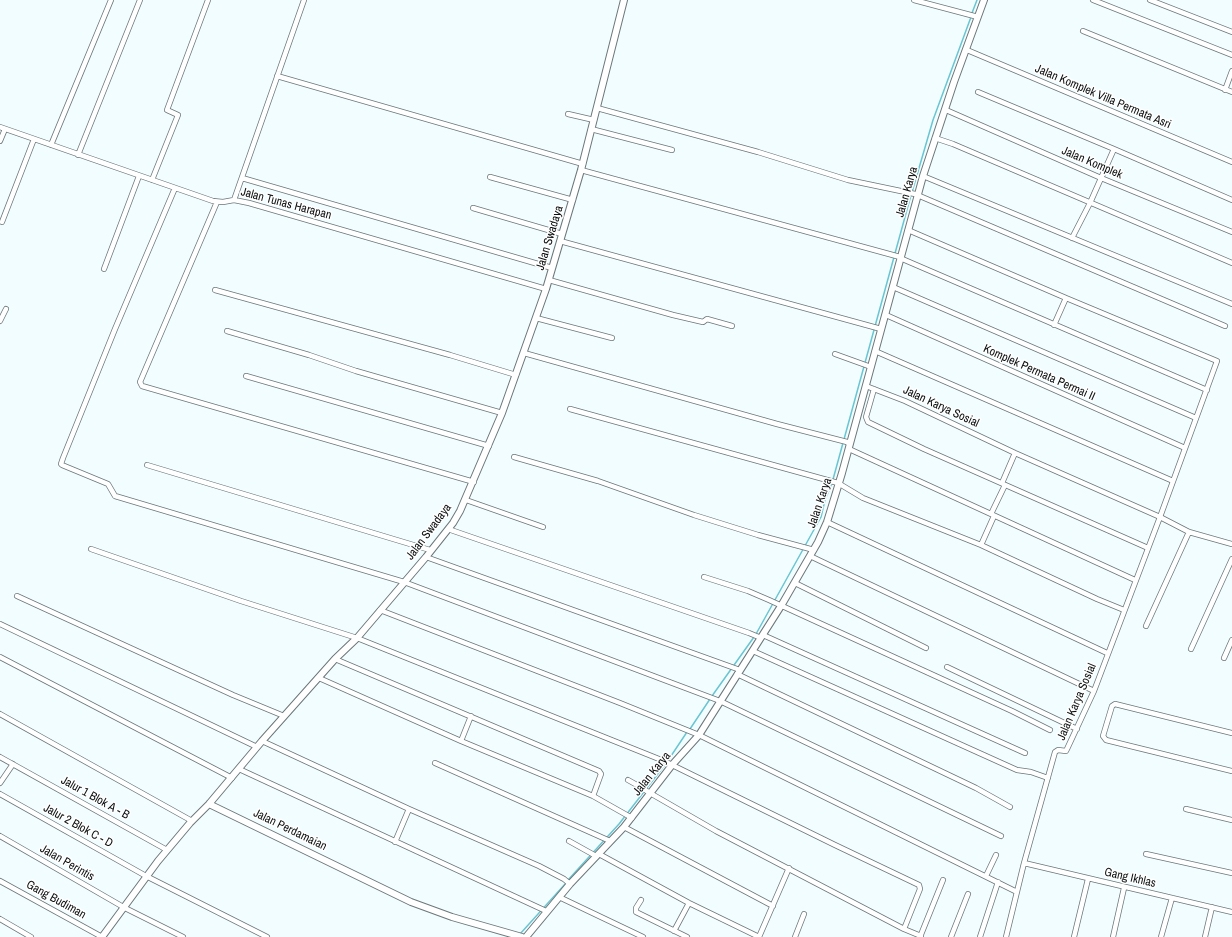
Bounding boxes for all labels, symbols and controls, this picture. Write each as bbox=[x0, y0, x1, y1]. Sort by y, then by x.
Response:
street label: Jalan Komplek Villa Permata Asri bbox=[1033, 62, 1173, 132]
street label: Jalan Komplek bbox=[1059, 144, 1125, 182]
street label: Jalan Karya bbox=[893, 165, 921, 219]
street label: Jalan Tunas Harapan bbox=[239, 185, 333, 223]
street label: Jalan Swadaya bbox=[533, 204, 567, 272]
street label: Komplek Permata Permai II bbox=[981, 342, 1097, 404]
street label: Jalan Karya Sosial bbox=[901, 383, 981, 431]
street label: Jalan Karya bbox=[805, 476, 835, 530]
street label: Jalan Swadaya bbox=[403, 501, 455, 563]
street label: Jalan Karya Sosial bbox=[1054, 661, 1100, 743]
street label: Jalan Karya bbox=[630, 749, 674, 799]
street label: Jalur 1 Blok A - B bbox=[58, 773, 132, 823]
street label: Jalur 2 Blok C - D bbox=[41, 801, 115, 851]
street label: Jalan Perdamaian bbox=[251, 806, 329, 854]
street label: Jalan Perintis bbox=[37, 842, 97, 884]
street label: Gang Ikhlas bbox=[1103, 865, 1157, 891]
street label: Gang Budiman bbox=[24, 878, 88, 922]

